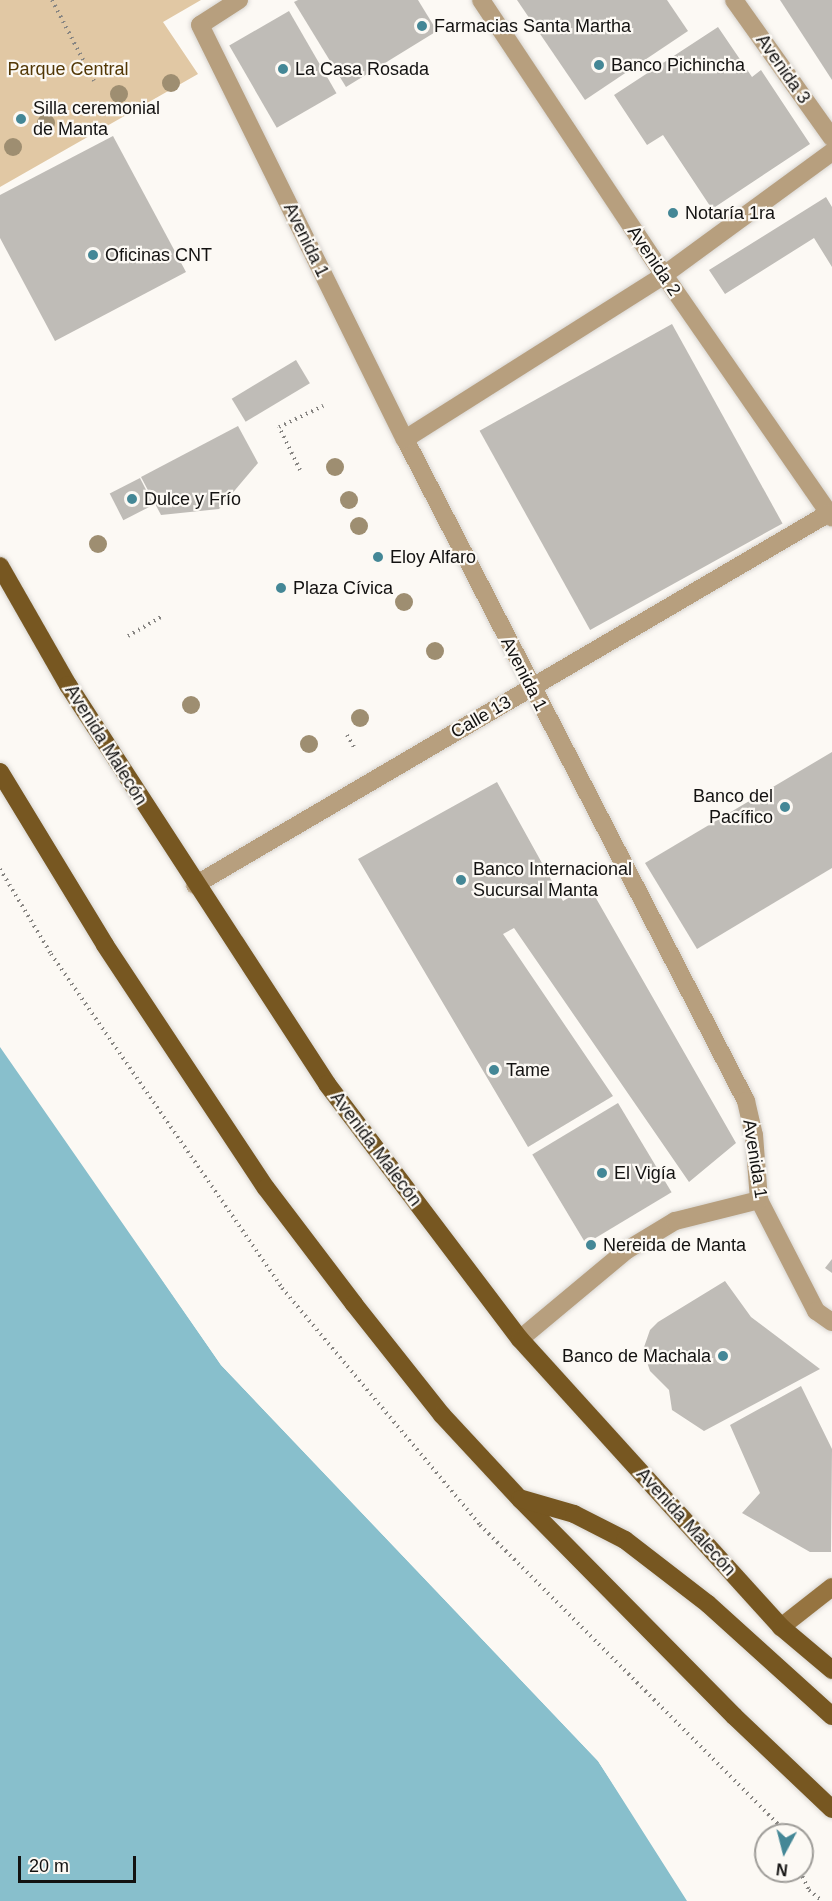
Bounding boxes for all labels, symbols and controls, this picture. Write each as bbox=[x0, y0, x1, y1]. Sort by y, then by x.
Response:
place label: Farmacias Santa Martha bbox=[434, 15, 631, 37]
marker: Farmacias Santa Martha bbox=[415, 19, 429, 33]
street label: Avenida 3 bbox=[751, 30, 815, 108]
place label: Banco Pichincha bbox=[611, 54, 745, 76]
park label: Parque Central bbox=[7, 58, 129, 80]
place label: La Casa Rosada bbox=[295, 58, 429, 80]
marker: Banco Pichincha bbox=[592, 58, 606, 72]
marker: La Casa Rosada bbox=[276, 62, 290, 76]
place label: Silla ceremonial de Manta bbox=[33, 98, 160, 140]
marker: Silla ceremonial de Manta bbox=[14, 112, 28, 126]
street label: Avenida 1 bbox=[279, 199, 333, 281]
place label: Notaría 1ra bbox=[685, 202, 775, 224]
marker: Notaría 1ra bbox=[666, 206, 680, 220]
street label: Avenida 2 bbox=[623, 222, 685, 300]
place label: Oficinas CNT bbox=[105, 244, 212, 266]
marker: Oficinas CNT bbox=[86, 248, 100, 262]
place label: Dulce y Frío bbox=[144, 488, 241, 510]
marker: Dulce y Frío bbox=[125, 492, 139, 506]
place label: Eloy Alfaro bbox=[390, 546, 477, 568]
marker: Eloy Alfaro bbox=[371, 550, 385, 564]
place label: Plaza Cívica bbox=[293, 577, 393, 599]
marker: Plaza Cívica bbox=[274, 581, 288, 595]
street label: Avenida 1 bbox=[496, 634, 552, 714]
street label: Avenida Malecón bbox=[60, 681, 152, 809]
street label: Calle 13 bbox=[447, 691, 515, 743]
place label: Banco del Pacífico bbox=[693, 786, 773, 828]
marker: Banco del Pacífico bbox=[778, 800, 792, 814]
place label: Banco Internacional Sucursal Manta bbox=[473, 859, 632, 902]
marker: Banco Internacional Sucursal Manta bbox=[454, 873, 468, 887]
place label: Tame bbox=[506, 1059, 550, 1081]
marker: Tame bbox=[487, 1063, 501, 1077]
street label: Avenida Malecón bbox=[326, 1087, 426, 1211]
street label: Avenida 1 bbox=[738, 1118, 772, 1200]
place label: El Vigía bbox=[614, 1162, 676, 1184]
marker: El Vigía bbox=[595, 1166, 609, 1180]
place label: Nereida de Manta bbox=[603, 1234, 746, 1256]
marker: Nereida de Manta bbox=[584, 1238, 598, 1252]
place label: Banco de Machala bbox=[562, 1345, 711, 1367]
marker: Banco de Machala bbox=[716, 1349, 730, 1363]
street label: Avenida Malecón bbox=[632, 1464, 740, 1580]
north arrow bbox=[754, 1823, 814, 1883]
scale bar bbox=[21, 1844, 140, 1882]
text: 20 m bbox=[29, 1856, 69, 1876]
text: N bbox=[775, 1860, 789, 1879]

